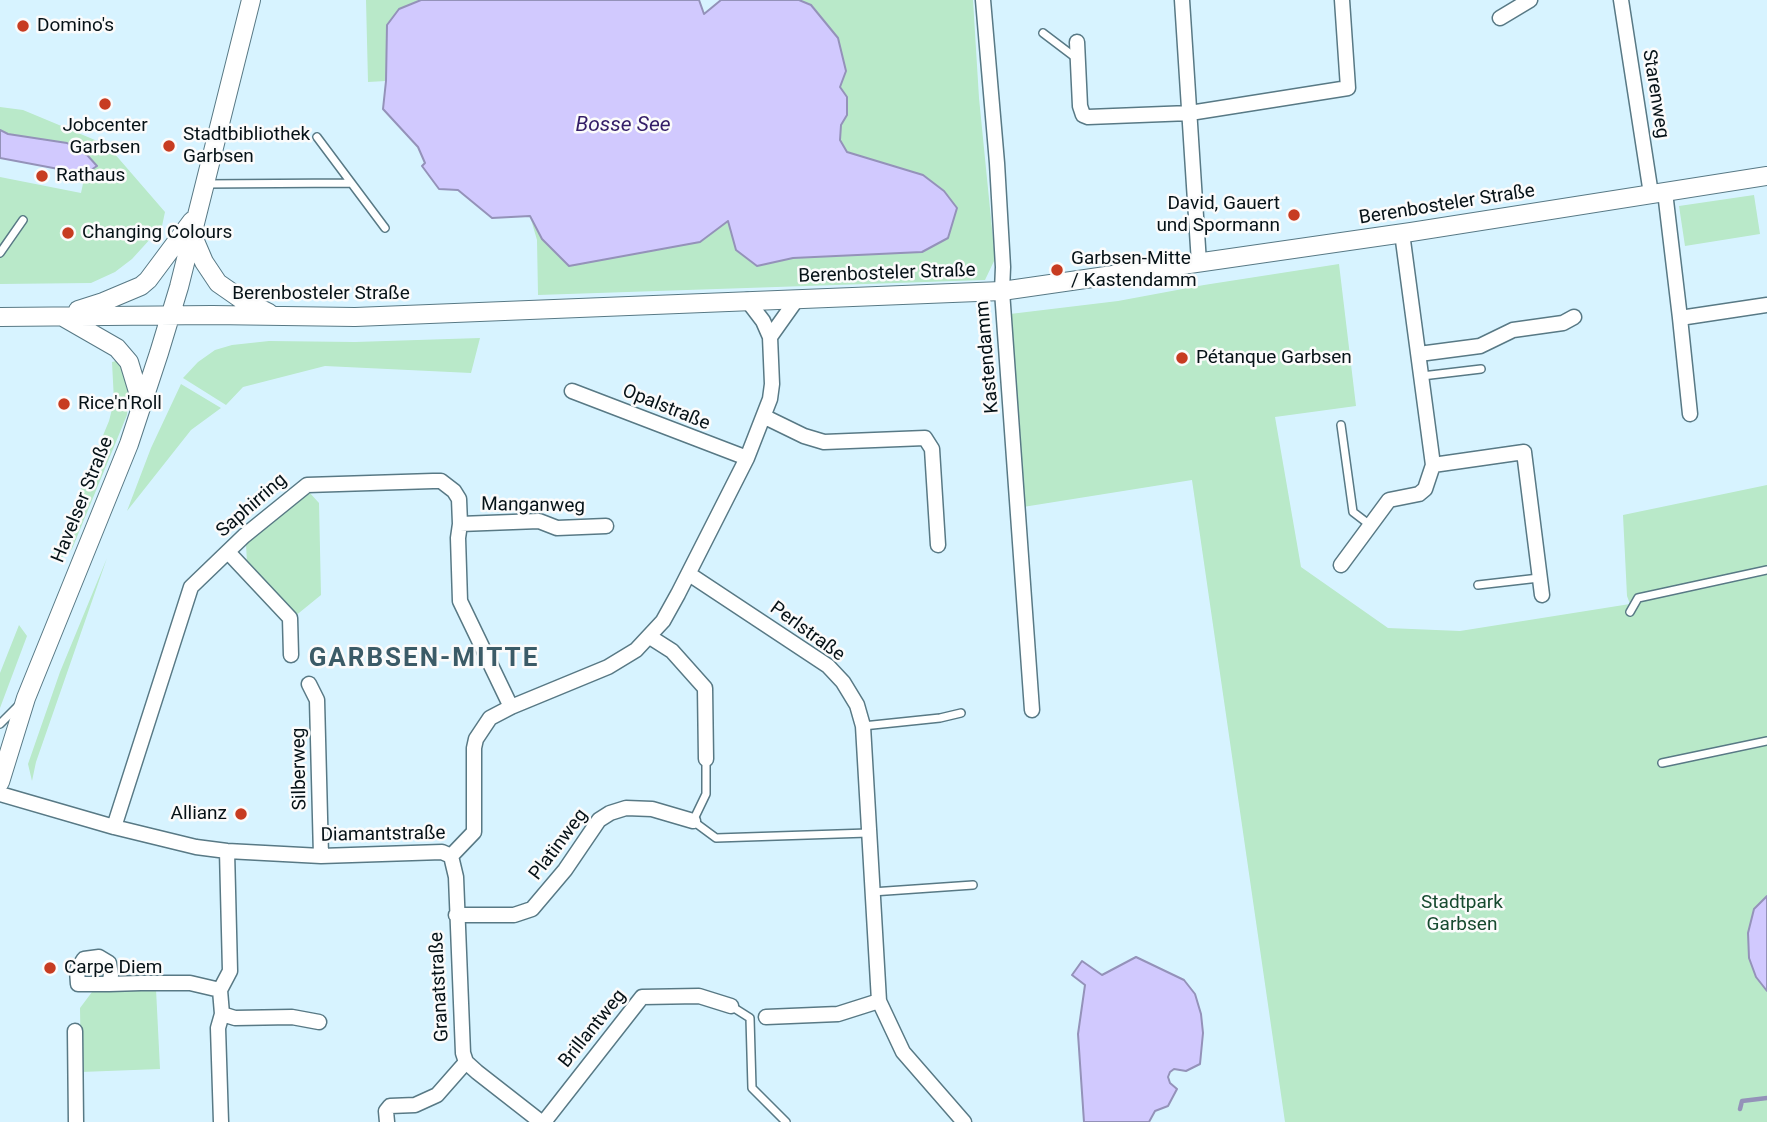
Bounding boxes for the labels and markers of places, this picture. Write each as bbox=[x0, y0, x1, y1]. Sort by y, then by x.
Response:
place label: Domino's bbox=[37, 15, 114, 37]
marker: Domino's bbox=[15, 18, 31, 34]
marker: Jobcenter Garbsen bbox=[97, 96, 113, 112]
place label: Jobcenter Garbsen bbox=[62, 115, 148, 159]
place label: Stadtbibliothek Garbsen bbox=[183, 124, 310, 168]
marker: Stadtbibliothek Garbsen bbox=[161, 138, 177, 154]
place label: Rathaus bbox=[56, 165, 125, 187]
marker: Rathaus bbox=[34, 168, 50, 184]
place label: David, Gauert und Spormann bbox=[1156, 193, 1280, 237]
marker: David, Gauert und Spormann bbox=[1286, 207, 1302, 223]
place label: Changing Colours bbox=[82, 222, 232, 244]
marker: Changing Colours bbox=[60, 225, 76, 241]
place label: Garbsen-Mitte / Kastendamm bbox=[1071, 248, 1197, 292]
marker: Garbsen-Mitte / Kastendamm bbox=[1049, 262, 1065, 278]
place label: Pétanque Garbsen bbox=[1196, 347, 1352, 369]
marker: Pétanque Garbsen bbox=[1174, 350, 1190, 366]
place label: Rice'n'Roll bbox=[78, 393, 162, 415]
marker: Rice'n'Roll bbox=[56, 396, 72, 412]
place label: Allianz bbox=[170, 803, 227, 825]
marker: Allianz bbox=[233, 806, 249, 822]
place label: Carpe Diem bbox=[64, 957, 162, 979]
marker: Carpe Diem bbox=[42, 960, 58, 976]

